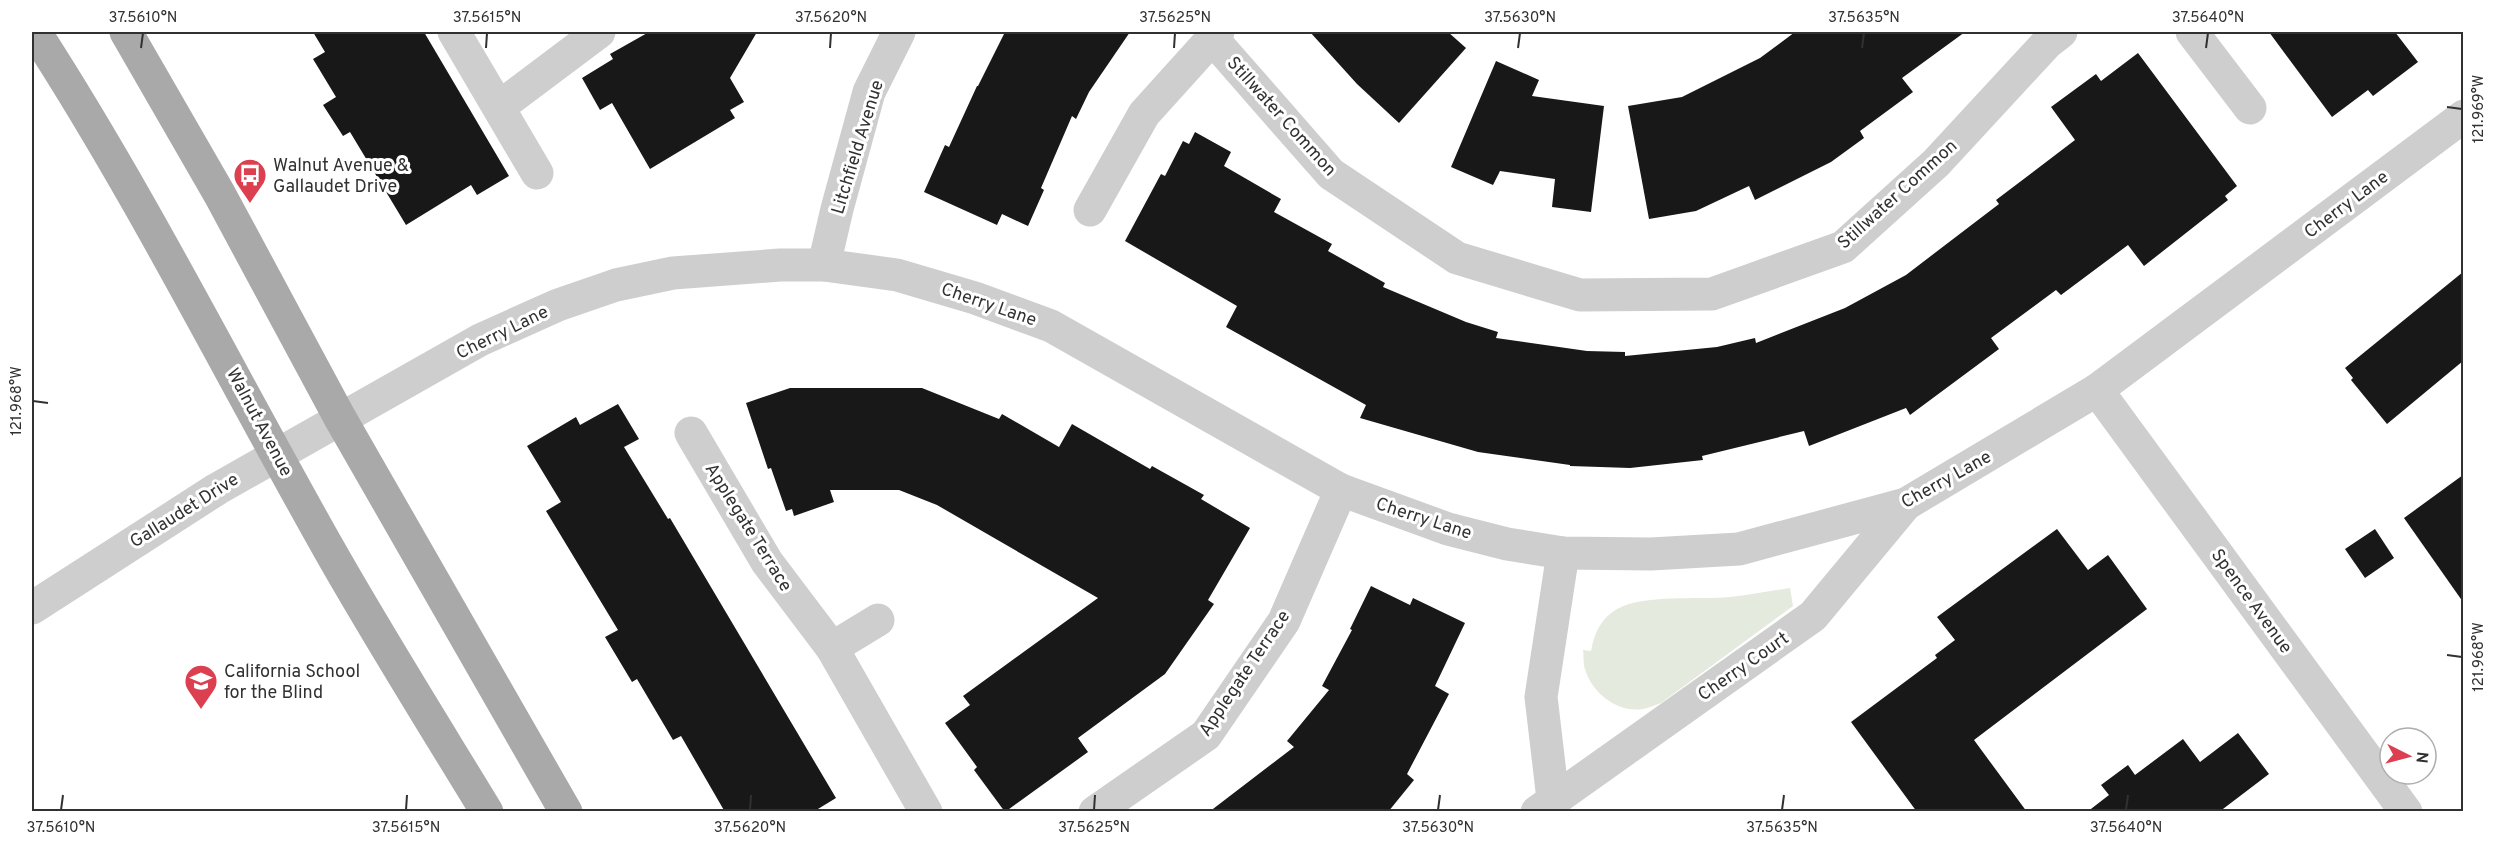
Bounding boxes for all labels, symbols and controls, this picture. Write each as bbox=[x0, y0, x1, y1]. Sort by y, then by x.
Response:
text: 37.5610°N bbox=[109, 9, 177, 28]
text: 37.5615°N bbox=[453, 9, 521, 28]
text: 37.5620°N bbox=[795, 9, 867, 28]
text: 37.5625°N bbox=[1139, 9, 1211, 28]
text: 37.5630°N bbox=[1484, 9, 1556, 28]
text: 37.5635°N bbox=[1828, 9, 1900, 28]
text: 37.5640°N bbox=[2172, 9, 2244, 28]
street label: Stillwater Common bbox=[1221, 52, 1341, 182]
text: 121.969°W bbox=[2470, 75, 2489, 143]
street label: Litchfield Avenue bbox=[827, 78, 890, 217]
street label: Stillwater Common bbox=[1833, 135, 1963, 255]
place label: Walnut Avenue & Gallaudet Drive bbox=[273, 155, 409, 199]
bus stop icon: Walnut Avenue & Gallaudet Drive bbox=[232, 157, 268, 204]
street label: Cherry Lane bbox=[2300, 166, 2394, 244]
street label: Cherry Lane bbox=[938, 278, 1039, 333]
street label: Cherry Lane bbox=[453, 301, 552, 366]
street label: Walnut Avenue bbox=[220, 364, 297, 481]
text: 121.968°W bbox=[8, 366, 27, 436]
street label: Cherry Lane bbox=[1898, 446, 1996, 515]
street label: Applegate Terrace bbox=[699, 459, 797, 596]
street label: Gallaudet Drive bbox=[126, 469, 244, 554]
street label: Cherry Lane bbox=[1373, 493, 1474, 546]
street label: Spence Avenue bbox=[2205, 545, 2297, 659]
street label: Applegate Terrace bbox=[1195, 606, 1296, 741]
text: 121.968°W bbox=[2470, 622, 2489, 692]
street label: Cherry Court bbox=[1694, 627, 1794, 707]
place label: California School for the Blind bbox=[224, 661, 360, 705]
school or university icon: California School for the Blind bbox=[183, 663, 219, 710]
north arrow bbox=[2378, 726, 2438, 786]
text: N bbox=[2410, 751, 2431, 764]
text: 37.5610°N bbox=[27, 819, 95, 838]
text: 37.5615°N bbox=[372, 819, 440, 838]
text: 37.5620°N bbox=[714, 819, 786, 838]
text: 37.5625°N bbox=[1058, 819, 1130, 838]
text: 37.5630°N bbox=[1402, 819, 1474, 838]
text: 37.5635°N bbox=[1746, 819, 1818, 838]
text: 37.5640°N bbox=[2090, 819, 2162, 838]

